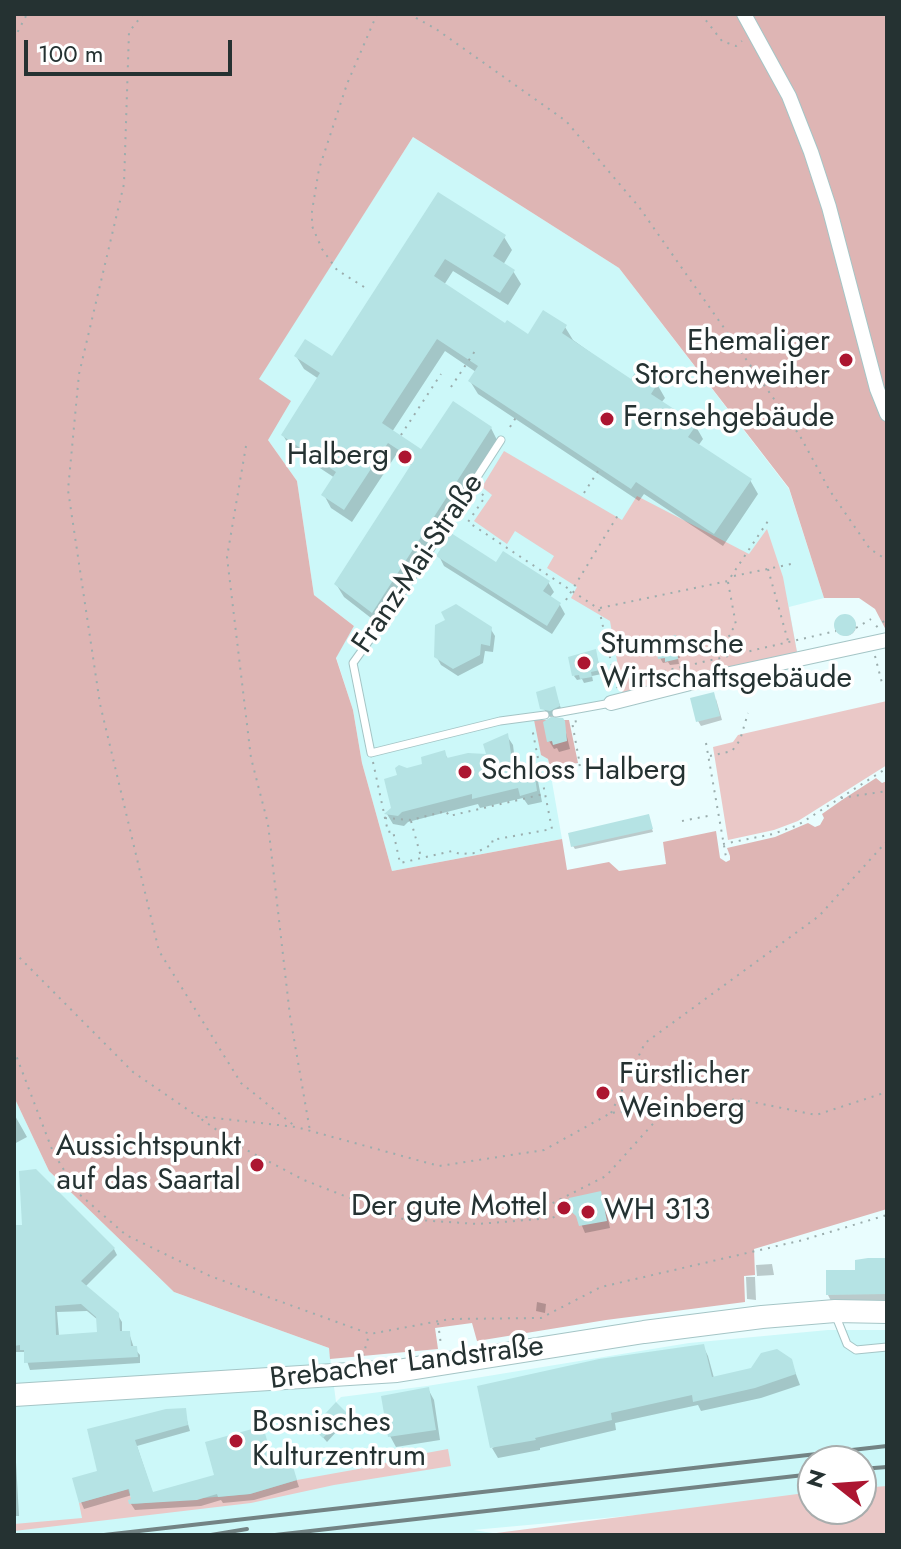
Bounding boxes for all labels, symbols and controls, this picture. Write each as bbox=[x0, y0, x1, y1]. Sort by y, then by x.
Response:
scale bar bbox=[28, 24, 236, 74]
text: 100 m bbox=[38, 36, 104, 71]
place label: Ehemaliger Storchenweiher bbox=[634, 325, 830, 396]
marker: Ehemaliger Storchenweiher bbox=[837, 351, 855, 369]
place label: Fernsehgebäude bbox=[623, 401, 834, 437]
marker: Fernsehgebäude bbox=[598, 410, 616, 428]
place label: Halberg bbox=[287, 439, 389, 475]
marker: Halberg bbox=[396, 448, 414, 466]
street label: Franz-Mai-Straße bbox=[346, 467, 492, 661]
place label: Stummsche Wirtschaftsgebäude bbox=[600, 628, 852, 698]
marker: Stummsche Wirtschaftsgebäude bbox=[575, 654, 593, 672]
place label: Schloss Halberg bbox=[481, 754, 686, 790]
marker: Schloss Halberg bbox=[456, 763, 474, 781]
place label: Fürstlicher Weinberg bbox=[619, 1058, 750, 1128]
marker: Fürstlicher Weinberg bbox=[594, 1084, 612, 1102]
place label: Aussichtspunkt auf das Saartal bbox=[56, 1130, 241, 1200]
marker: Aussichtspunkt auf das Saartal bbox=[248, 1156, 266, 1174]
place label: Der gute Mottel bbox=[351, 1190, 548, 1226]
place label: WH 313 bbox=[604, 1194, 710, 1230]
marker: Der gute Mottel bbox=[555, 1199, 573, 1217]
marker: WH 313 bbox=[579, 1203, 597, 1221]
street label: Brebacher Landstraße bbox=[268, 1329, 546, 1399]
place label: Bosnisches Kulturzentrum bbox=[252, 1406, 426, 1476]
marker: Bosnisches Kulturzentrum bbox=[227, 1432, 245, 1450]
north arrow bbox=[797, 1445, 877, 1525]
text: N bbox=[798, 1466, 834, 1492]

